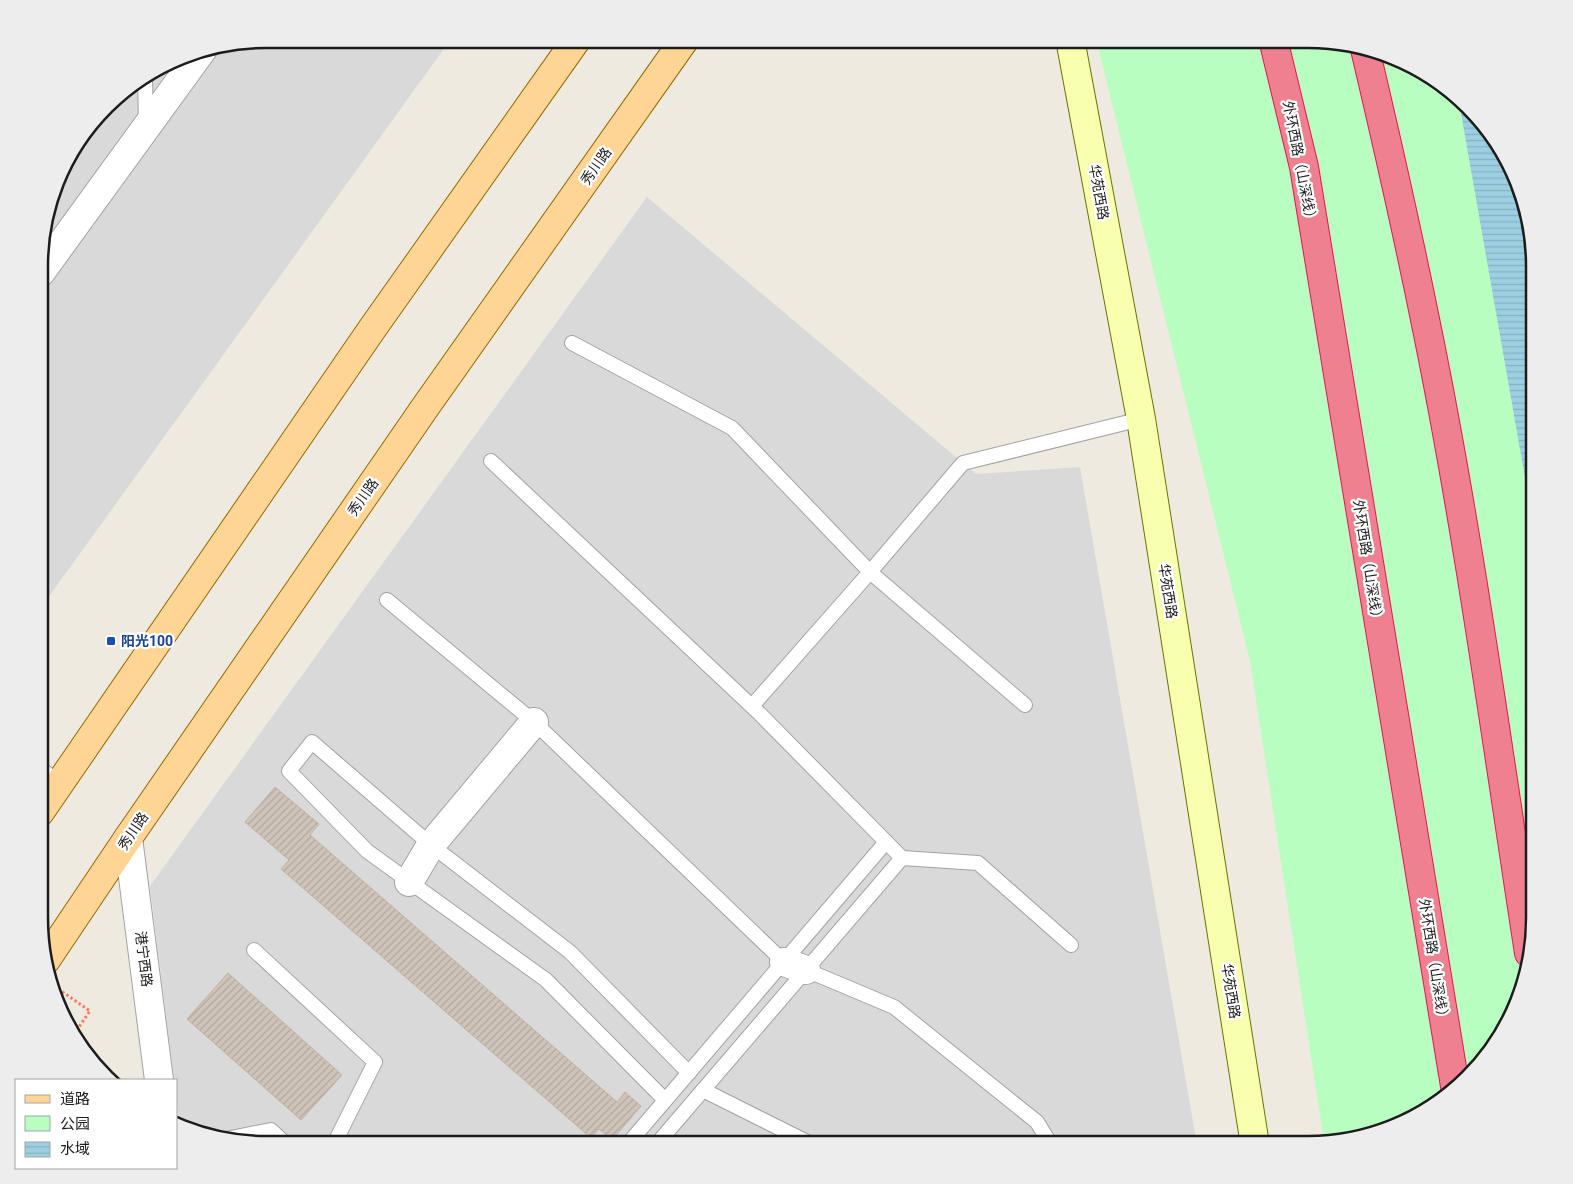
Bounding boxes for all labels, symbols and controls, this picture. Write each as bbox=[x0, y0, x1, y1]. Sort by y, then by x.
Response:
street label: 外环西路（山深线） bbox=[1280, 100, 1320, 226]
street label: 秀川路 bbox=[577, 144, 615, 188]
street label: 华苑西路 bbox=[1086, 163, 1112, 221]
street label: 秀川路 bbox=[344, 475, 382, 519]
street label: 外环西路（山深线） bbox=[1350, 499, 1386, 625]
street label: 华苑西路 bbox=[1156, 562, 1180, 620]
place label: 阳光100 bbox=[121, 633, 173, 649]
marker: 阳光100 bbox=[105, 635, 117, 647]
street label: 秀川路 bbox=[115, 809, 151, 853]
street label: 外环西路（山深线） bbox=[1416, 898, 1452, 1024]
street label: 港宁西路 bbox=[133, 930, 155, 988]
street label: 华苑西路 bbox=[1219, 962, 1243, 1020]
legend bbox=[15, 1079, 178, 1169]
text: 道路 bbox=[60, 1090, 90, 1108]
text: 公园 bbox=[60, 1115, 90, 1133]
text: 水域 bbox=[60, 1140, 90, 1158]

